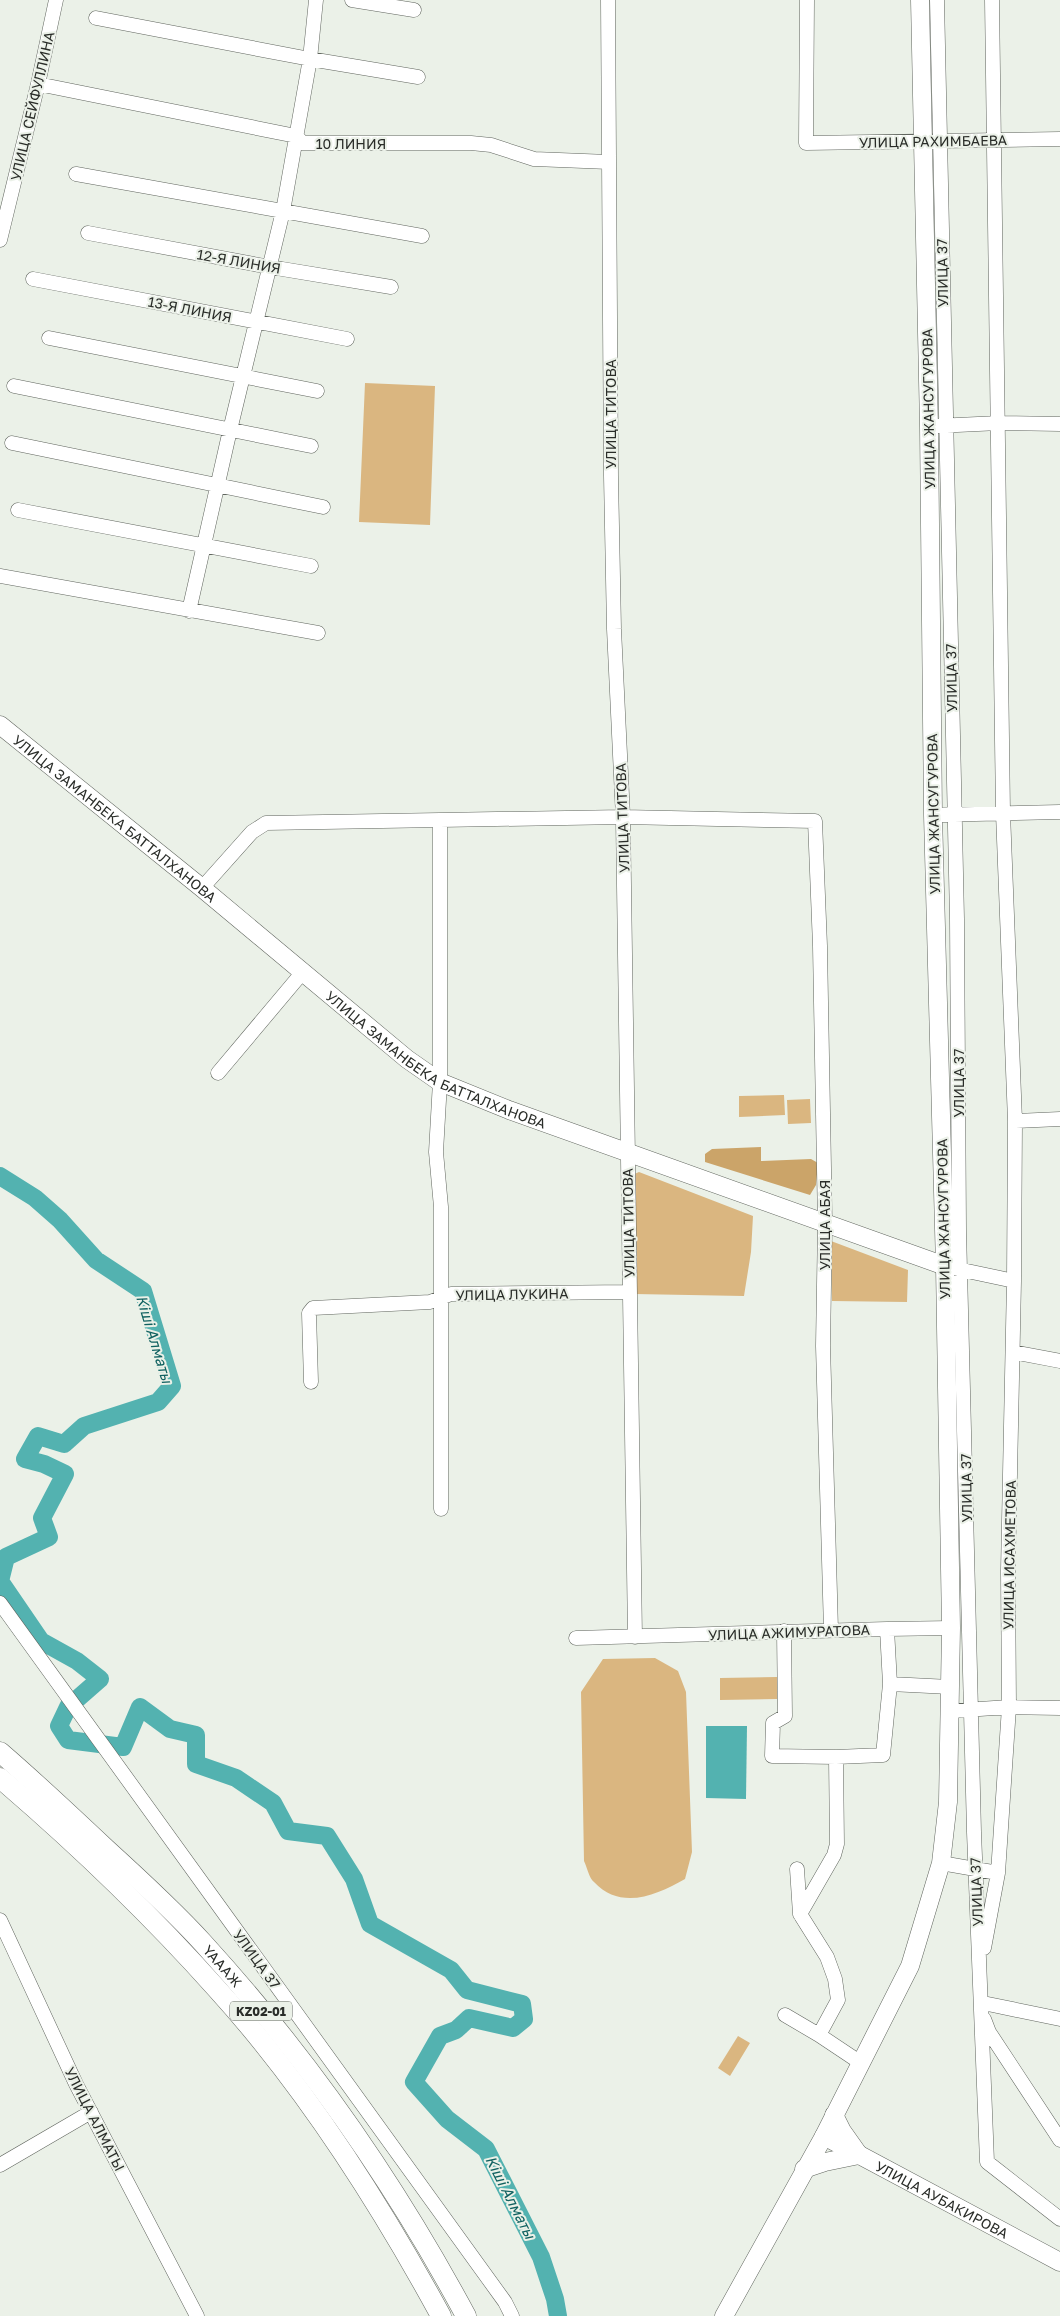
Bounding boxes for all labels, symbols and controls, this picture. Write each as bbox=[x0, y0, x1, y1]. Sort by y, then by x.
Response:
street label: УЛИЦА СЕЙФУЛЛИНА bbox=[7, 29, 58, 182]
street label: УЛИЦА РАХИМБАЕВА bbox=[859, 131, 1008, 151]
street label: 10 ЛИНИЯ bbox=[316, 135, 386, 152]
street label: УЛИЦА 37 bbox=[933, 238, 951, 308]
street label: 12-Я ЛИНИЯ bbox=[196, 245, 282, 277]
street label: 13-Я ЛИНИЯ bbox=[147, 293, 233, 325]
street label: УЛИЦА ЖАНСУГУРОВА bbox=[918, 328, 938, 490]
street label: УЛИЦА ТИТОВА bbox=[602, 359, 619, 469]
street label: УЛИЦА 37 bbox=[942, 643, 960, 713]
street label: УЛИЦА ЗАМАНБЕКА БАТТАЛХАНОВА bbox=[10, 731, 221, 906]
street label: УЛИЦА ЖАНСУГУРОВА bbox=[923, 733, 943, 895]
street label: УЛИЦА ТИТОВА bbox=[612, 762, 632, 873]
street label: УЛИЦА ЗАМАНБЕКА БАТТАЛХАНОВА bbox=[323, 987, 549, 1131]
street label: УЛИЦА 37 bbox=[950, 1049, 967, 1117]
street label: УЛИЦА ЖАНСУГУРОВА bbox=[933, 1138, 953, 1300]
street label: УЛИЦА ТИТОВА bbox=[619, 1167, 637, 1278]
street label: УЛИЦА АБАЯ bbox=[816, 1180, 833, 1270]
street label: УЛИЦА ЛУКИНА bbox=[455, 1285, 569, 1303]
water label: Кіші Алматы bbox=[133, 1293, 177, 1386]
street label: УЛИЦА 37 bbox=[957, 1453, 975, 1523]
street label: УЛИЦА ИСАХМЕТОВА bbox=[999, 1479, 1019, 1630]
street label: УЛИЦА АЖИМУРАТОВА bbox=[708, 1621, 871, 1643]
street label: УЛИЦА 37 bbox=[966, 1857, 986, 1927]
street label: УЛИЦА 37 bbox=[230, 1926, 284, 1992]
street label: ҮАААЖ bbox=[200, 1941, 246, 1990]
road number: KZ02-01 bbox=[230, 2002, 292, 2020]
street label: УЛИЦА АЛМАТЫ bbox=[61, 2064, 129, 2174]
water label: Кіші Алматы bbox=[482, 2152, 540, 2243]
street label: УЛИЦА АУБАКИРОВА bbox=[873, 2157, 1012, 2242]

